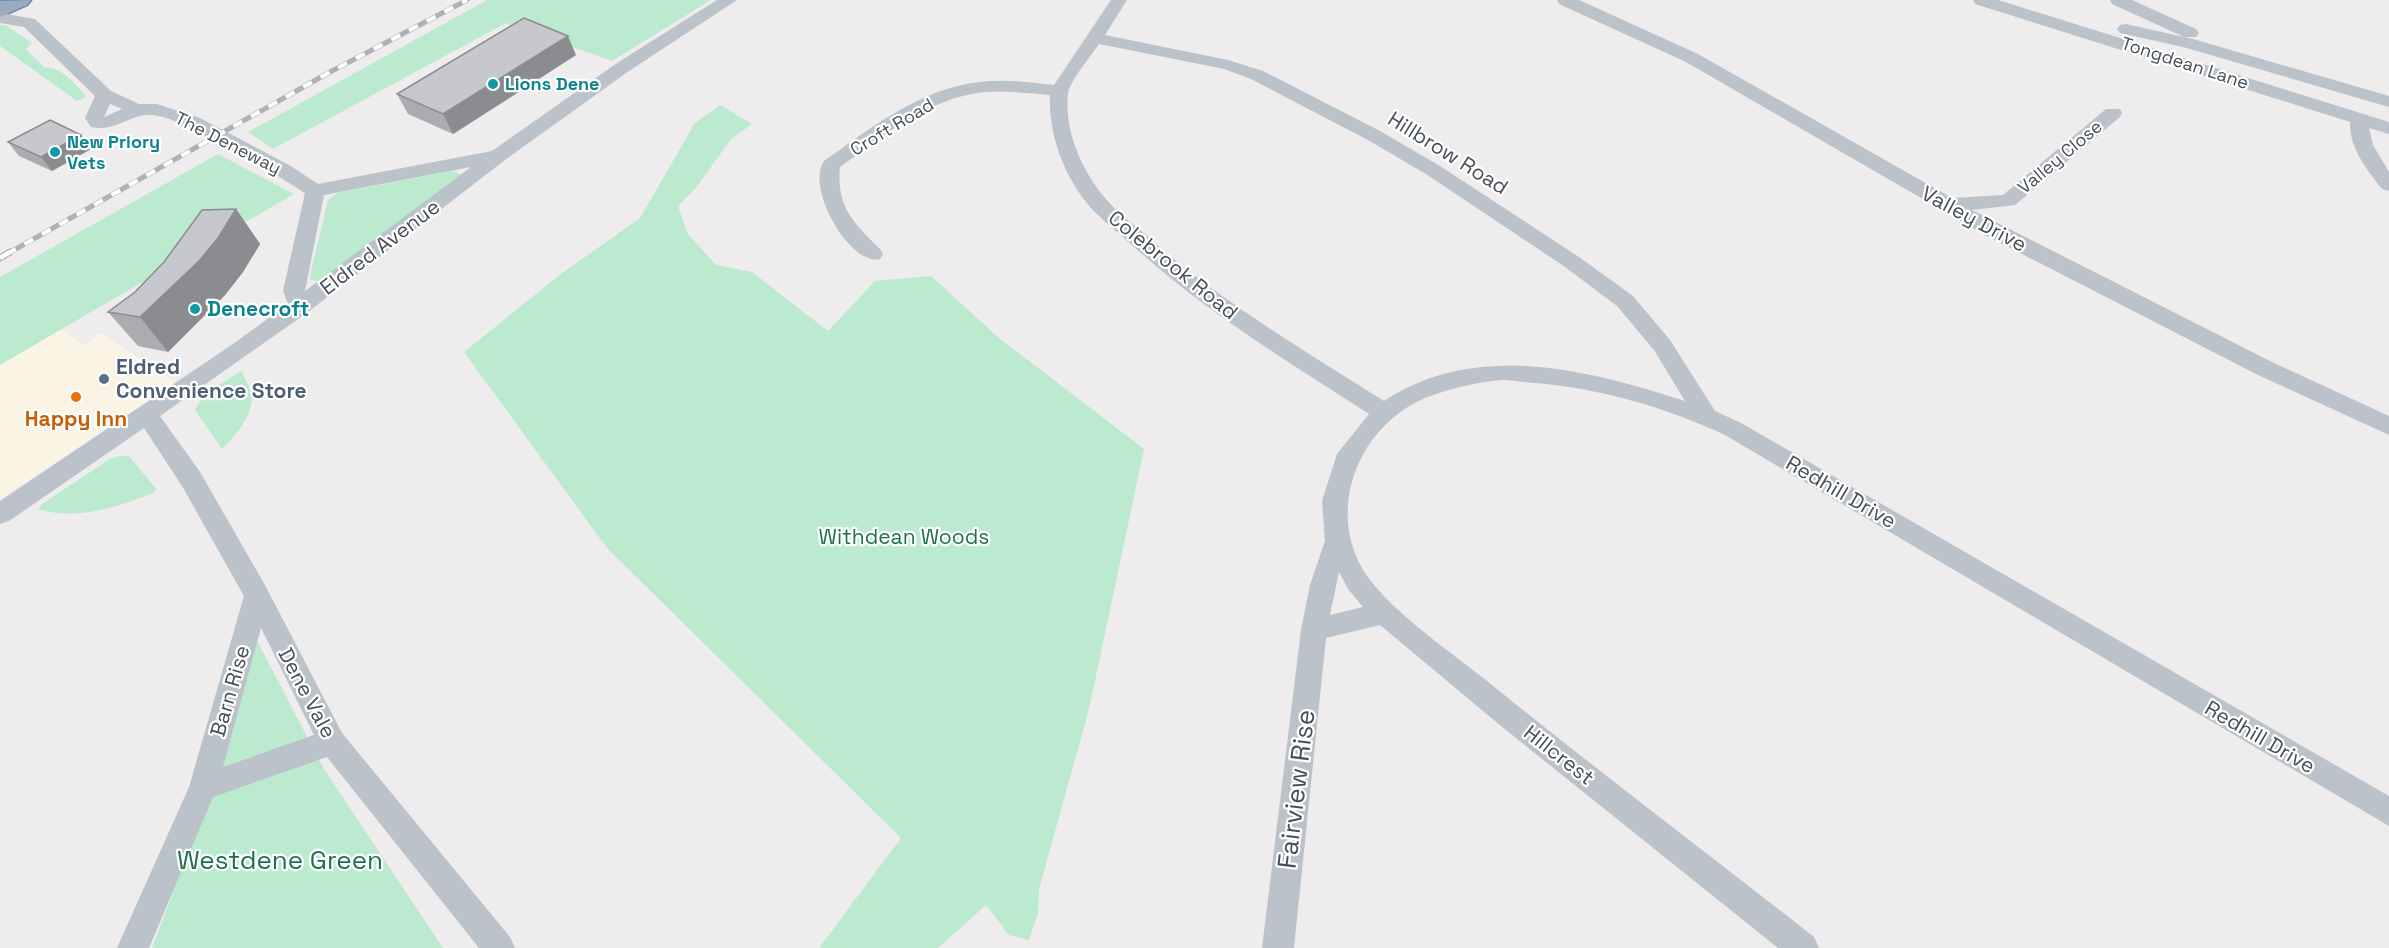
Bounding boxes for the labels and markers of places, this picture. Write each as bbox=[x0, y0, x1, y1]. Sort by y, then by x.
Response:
place label: Lions Dene bbox=[505, 72, 600, 95]
marker: Lions Dene bbox=[486, 77, 500, 91]
place label: New Priory Vets bbox=[67, 130, 160, 174]
marker: New Priory Vets bbox=[48, 145, 62, 159]
place label: Denecroft bbox=[207, 295, 309, 322]
marker: Denecroft bbox=[188, 302, 202, 316]
place label: Eldred Convenience Store bbox=[116, 353, 307, 404]
marker: Eldred Convenience Store bbox=[97, 372, 111, 386]
marker: Happy Inn bbox=[69, 390, 83, 404]
place label: Happy Inn bbox=[25, 405, 127, 432]

